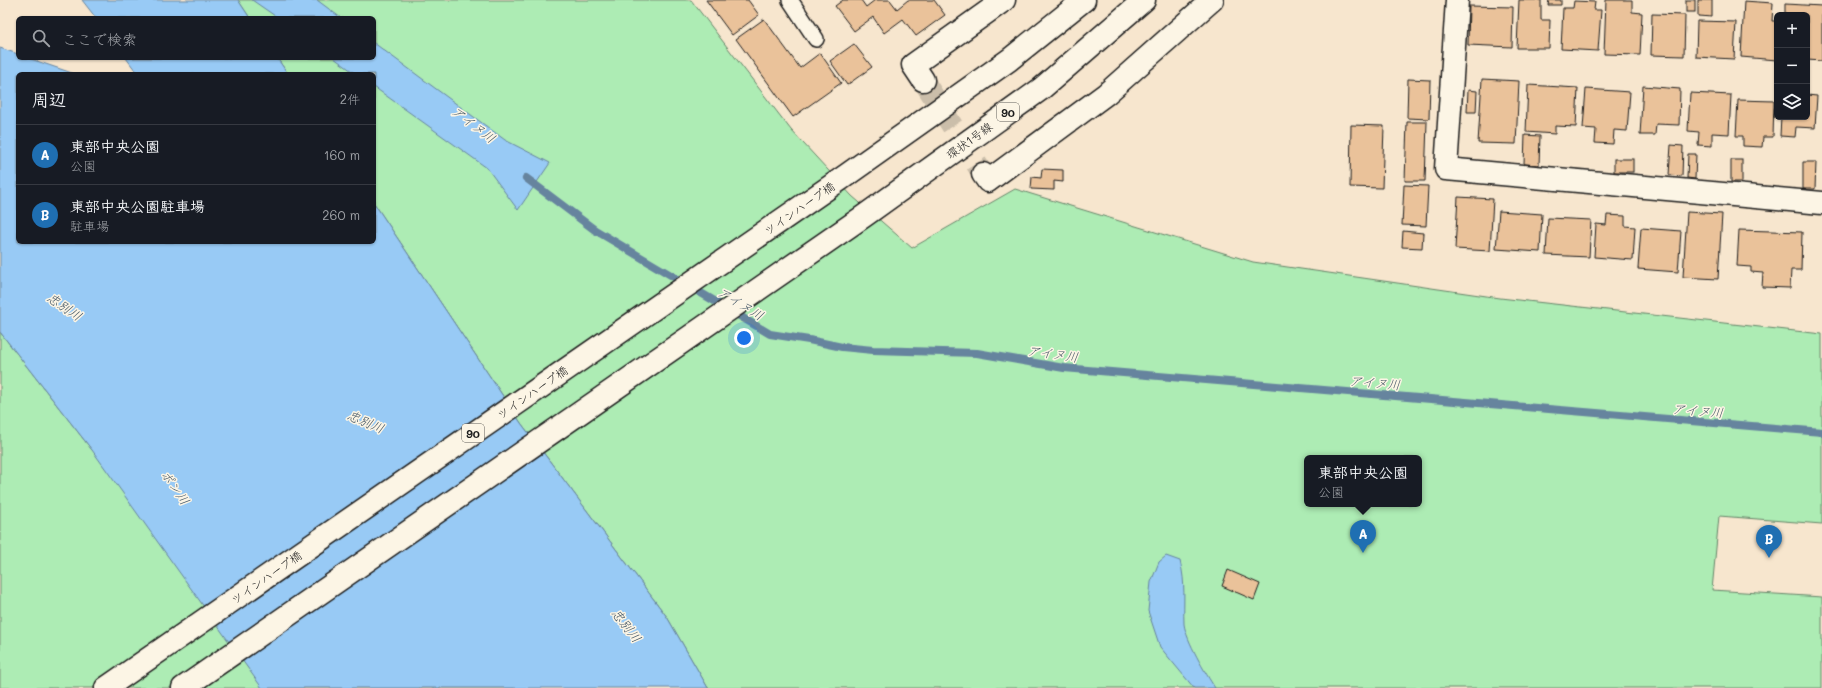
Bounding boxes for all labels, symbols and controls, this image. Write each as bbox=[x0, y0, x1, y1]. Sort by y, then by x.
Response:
map controls bbox=[1774, 12, 1810, 120]
button: + bbox=[1774, 12, 1810, 48]
search box bbox=[16, 16, 376, 60]
icon: search bbox=[30, 27, 52, 49]
text: ここで検索 bbox=[62, 29, 137, 49]
button: − bbox=[1774, 48, 1810, 84]
button: layers bbox=[1774, 84, 1810, 120]
text: 周辺 bbox=[32, 88, 66, 110]
text: 2件 bbox=[340, 90, 360, 107]
water label: アイヌ川 bbox=[448, 102, 500, 146]
road number: 90 bbox=[997, 103, 1019, 121]
street label: 環状1号線 bbox=[943, 118, 995, 162]
text: 東部中央公園 bbox=[70, 136, 160, 156]
text: A bbox=[40, 146, 50, 163]
text: 160 m bbox=[324, 146, 360, 163]
text: 公園 bbox=[70, 157, 96, 174]
street label: ツインハープ橋 bbox=[760, 178, 838, 238]
text: 東部中央公園駐車場 bbox=[70, 196, 205, 216]
text: B bbox=[41, 206, 49, 223]
text: 260 m bbox=[322, 206, 360, 223]
text: 駐車場 bbox=[70, 217, 109, 234]
water label: アイヌ川 bbox=[715, 283, 767, 323]
water label: 忠別川 bbox=[44, 288, 86, 324]
your location bbox=[734, 328, 754, 348]
water label: アイヌ川 bbox=[1026, 341, 1080, 365]
street label: ツインハープ橋 bbox=[493, 362, 571, 422]
water label: アイヌ川 bbox=[1349, 371, 1401, 393]
water label: アイヌ川 bbox=[1672, 399, 1724, 421]
water label: 忠別川 bbox=[345, 406, 387, 436]
road number: 90 bbox=[462, 424, 484, 442]
popup bbox=[1304, 455, 1422, 507]
text: 東部中央公園 bbox=[1318, 462, 1408, 482]
water label: ポン川 bbox=[158, 466, 194, 508]
text: 公園 bbox=[1318, 483, 1344, 500]
pin: A bbox=[1350, 520, 1376, 553]
pin: B bbox=[1756, 525, 1782, 558]
street label: ツインハープ橋 bbox=[227, 547, 305, 607]
water label: 忠別川 bbox=[608, 604, 646, 646]

